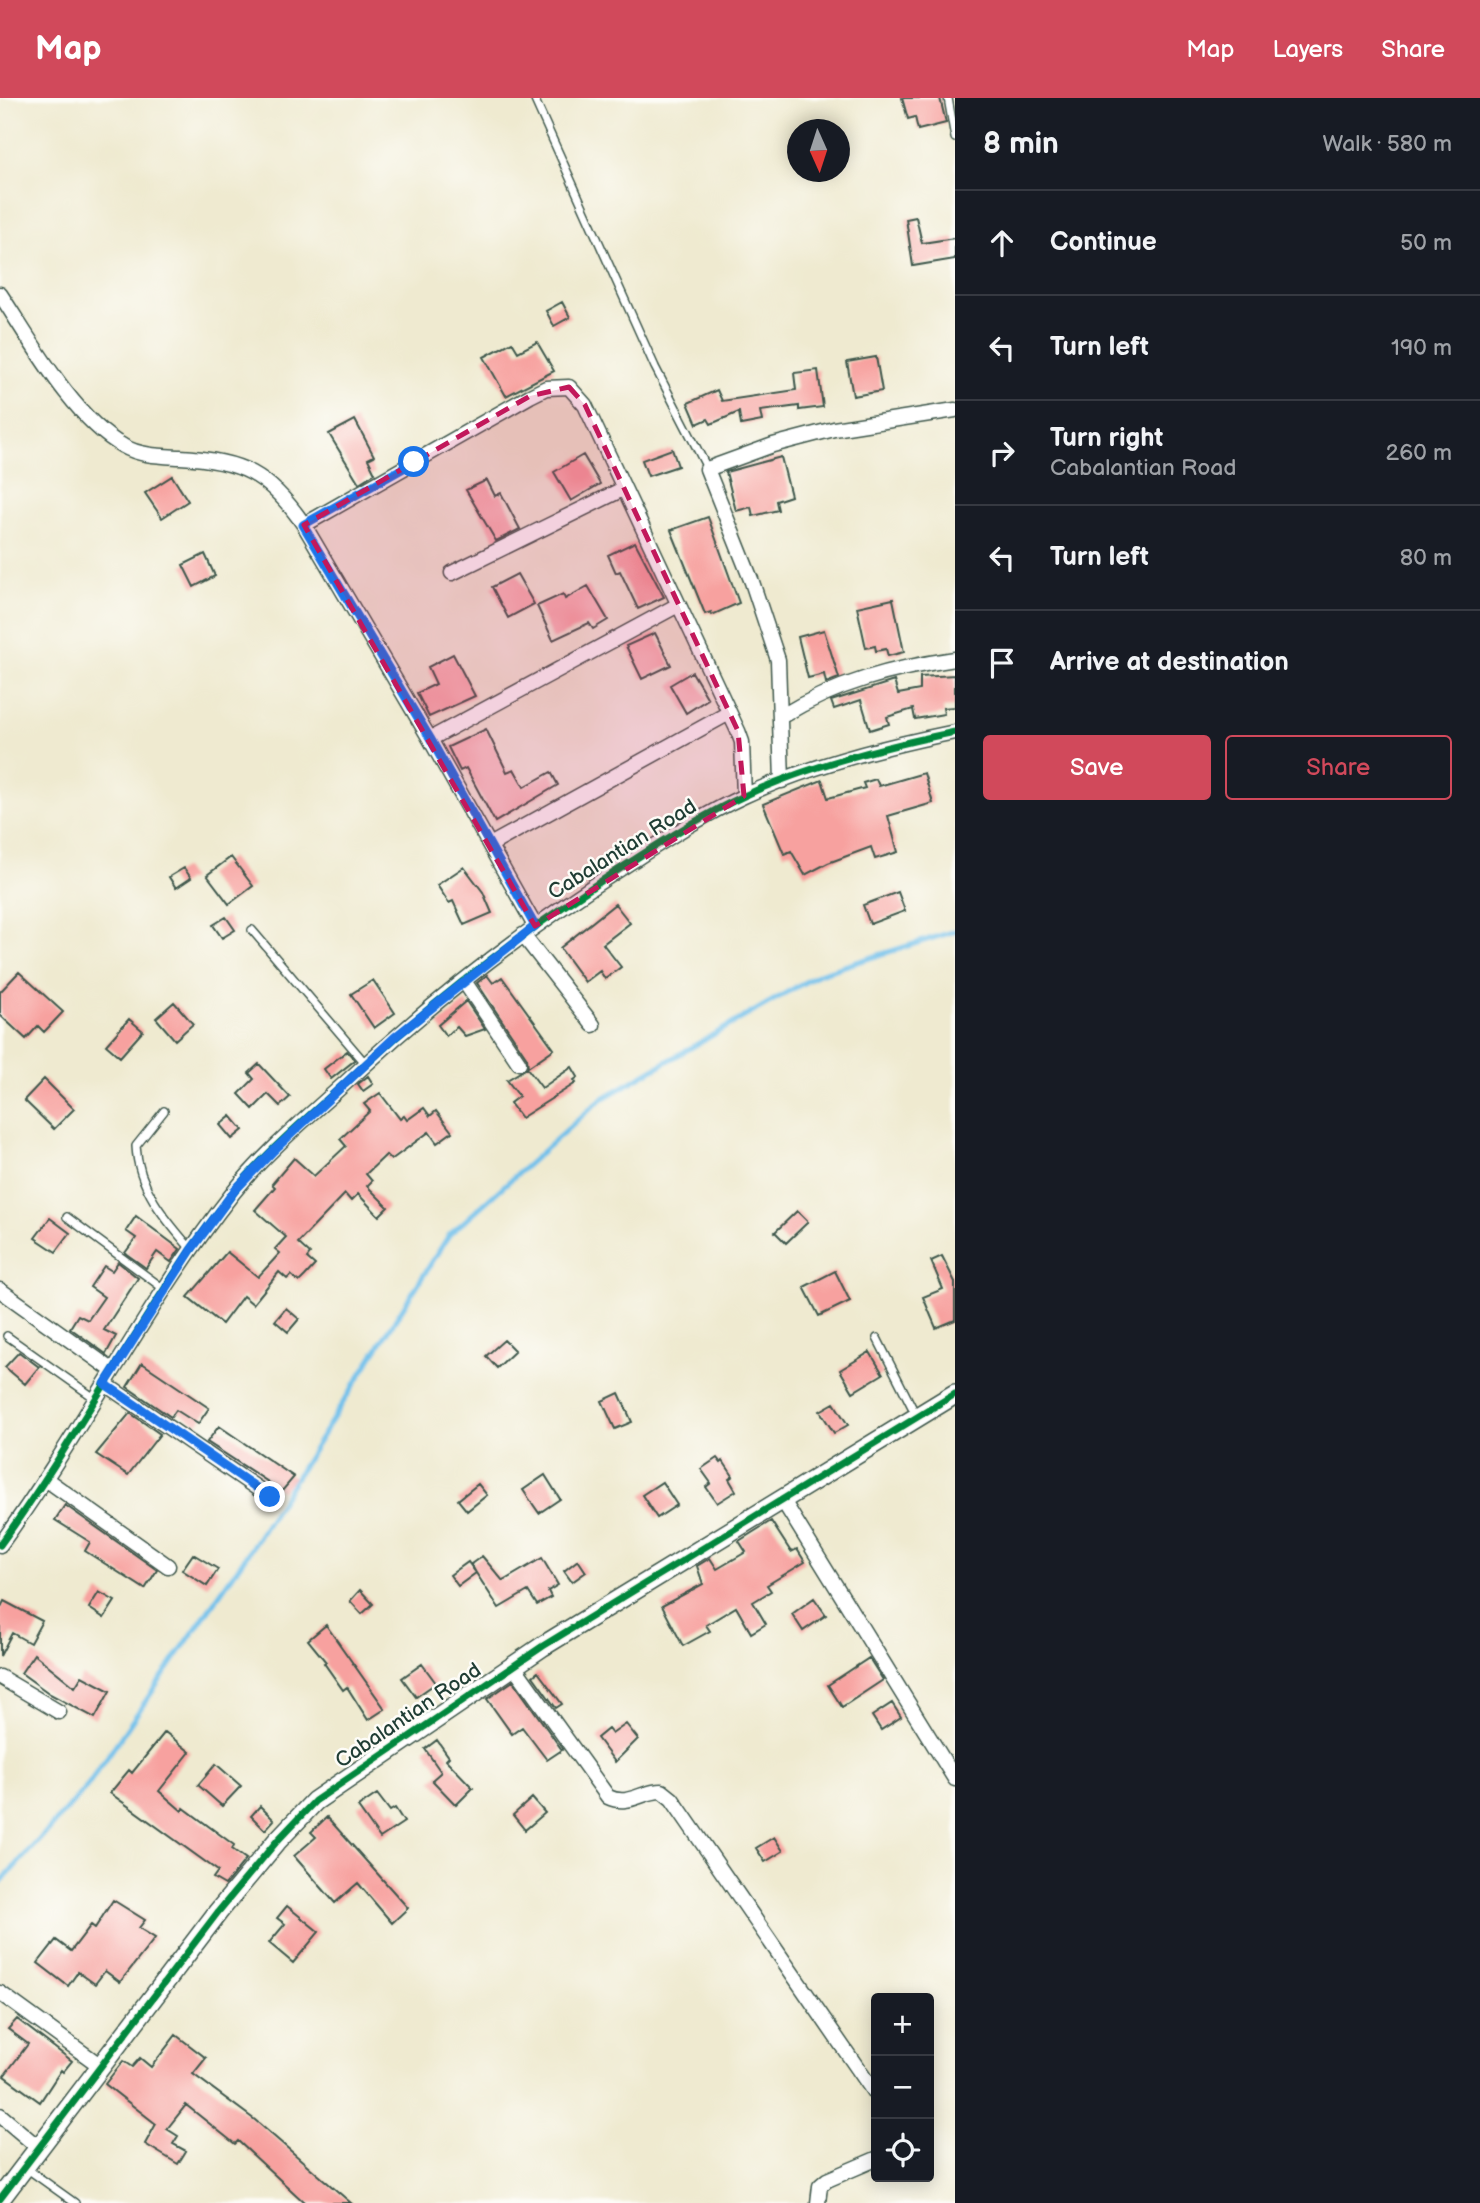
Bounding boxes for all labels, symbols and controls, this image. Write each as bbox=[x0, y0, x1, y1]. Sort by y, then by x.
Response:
text: Map bbox=[35, 29, 101, 69]
text: Map bbox=[1186, 35, 1234, 64]
text: Layers bbox=[1272, 35, 1343, 64]
text: Share bbox=[1381, 35, 1445, 64]
north arrow bbox=[787, 119, 850, 182]
text: 8 min bbox=[983, 126, 1059, 162]
text: Walk · 580 m bbox=[1323, 130, 1452, 158]
icon: ahead bbox=[983, 224, 1021, 262]
text: Continue bbox=[1050, 227, 1157, 258]
text: 50 m bbox=[1400, 229, 1452, 257]
icon: left bbox=[983, 329, 1021, 367]
text: Turn left bbox=[1050, 332, 1149, 363]
text: 190 m bbox=[1391, 334, 1452, 362]
text: Turn right bbox=[1050, 423, 1163, 454]
icon: right bbox=[983, 434, 1021, 472]
text: 260 m bbox=[1386, 439, 1452, 467]
route start bbox=[398, 446, 429, 477]
text: Cabalantian Road bbox=[1050, 454, 1237, 482]
icon: left bbox=[983, 539, 1021, 577]
text: Turn left bbox=[1050, 542, 1149, 573]
text: 80 m bbox=[1400, 544, 1452, 572]
icon: arrive bbox=[983, 644, 1021, 682]
text: Arrive at destination bbox=[1050, 647, 1289, 678]
button: Save bbox=[983, 735, 1211, 800]
button: Share bbox=[1225, 735, 1452, 800]
street label: Cabalantian Road bbox=[543, 794, 701, 905]
route end bbox=[254, 1481, 285, 1512]
street label: Cabalantian Road bbox=[331, 1657, 486, 1773]
map controls bbox=[871, 1993, 934, 2182]
button: + bbox=[871, 1993, 934, 2056]
button: − bbox=[871, 2056, 934, 2119]
button: locate bbox=[871, 2119, 934, 2182]

